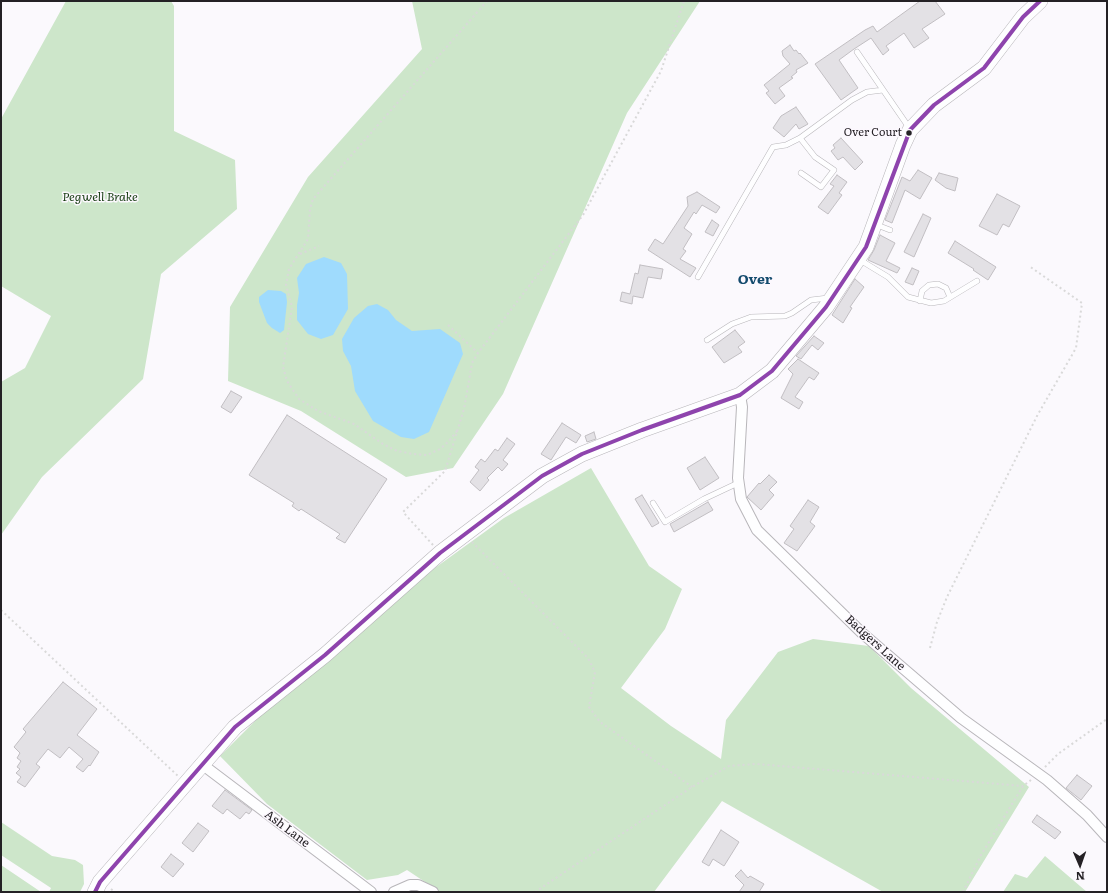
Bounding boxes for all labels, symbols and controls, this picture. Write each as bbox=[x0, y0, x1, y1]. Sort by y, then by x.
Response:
place label: Over Court bbox=[844, 126, 902, 140]
marker: Over Court bbox=[904, 128, 914, 138]
park label: Pegwell Brake bbox=[62, 190, 138, 204]
district label: Over bbox=[738, 272, 772, 288]
street label: Badgers Lane bbox=[842, 612, 908, 674]
street label: Ash Lane bbox=[262, 807, 312, 851]
north arrow bbox=[1060, 845, 1100, 885]
text: N bbox=[1076, 869, 1085, 885]

